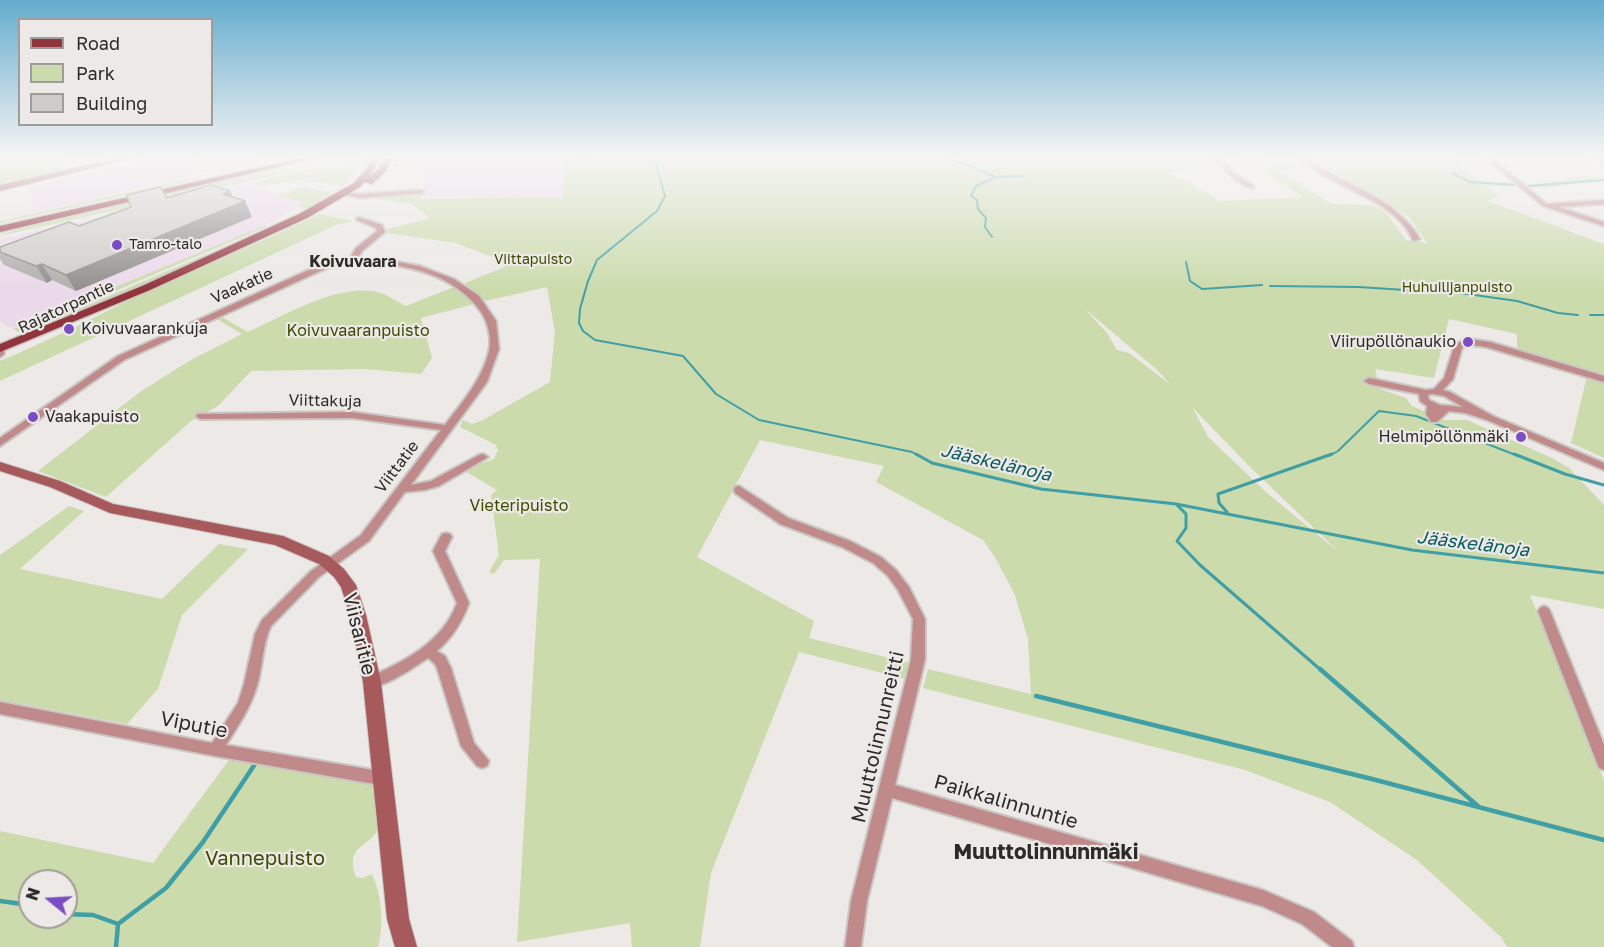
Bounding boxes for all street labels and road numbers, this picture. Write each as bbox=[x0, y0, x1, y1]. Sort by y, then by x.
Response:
street label: Vaakatie bbox=[208, 264, 276, 308]
street label: Rajatorpantie bbox=[15, 276, 117, 338]
street label: Viittakuja bbox=[288, 391, 362, 411]
street label: Viittatie bbox=[371, 437, 423, 497]
street label: Viisaritie bbox=[337, 590, 381, 678]
street label: Muuttolinnunreitti bbox=[847, 649, 909, 825]
street label: Viputie bbox=[158, 707, 230, 743]
street label: Paikkalinnuntie bbox=[931, 770, 1081, 834]

